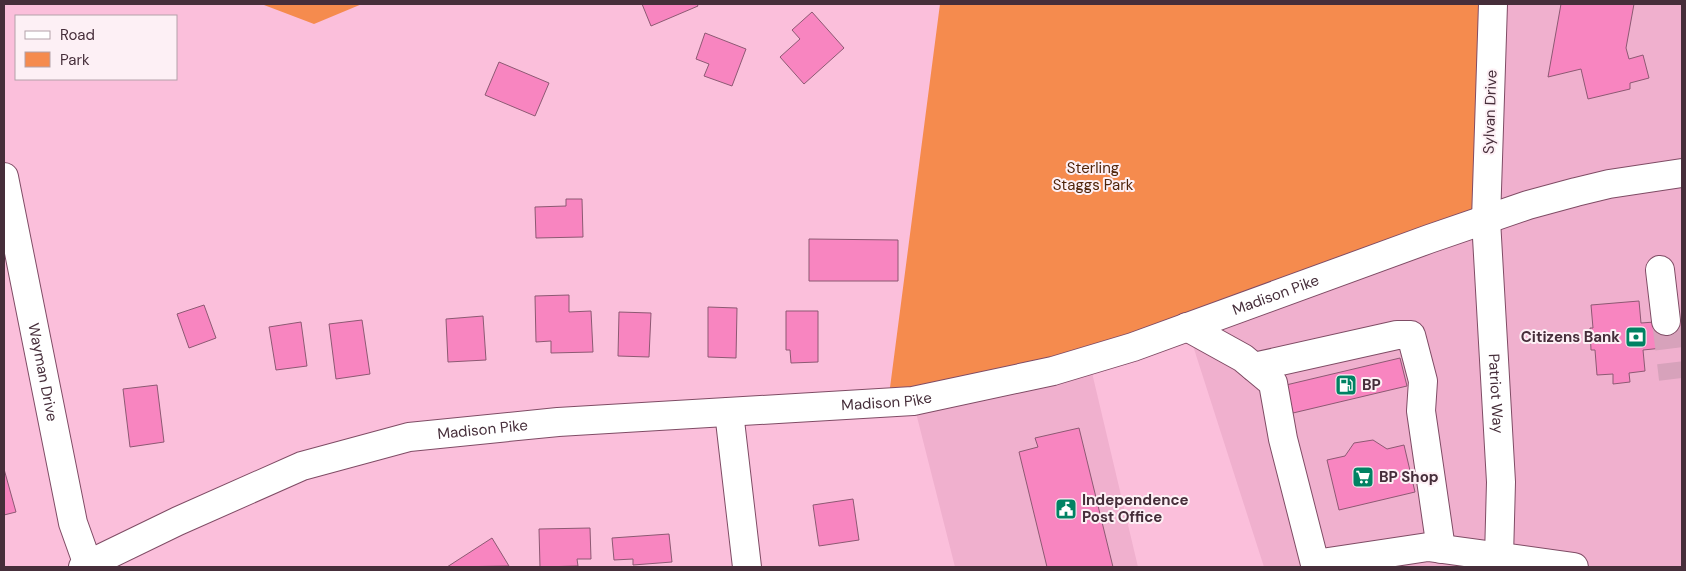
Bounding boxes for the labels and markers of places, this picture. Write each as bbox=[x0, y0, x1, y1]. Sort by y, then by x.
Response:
bank icon: Citizens Bank bbox=[1624, 325, 1648, 349]
place label: Citizens Bank bbox=[1521, 327, 1620, 347]
fuel station icon: BP bbox=[1334, 373, 1358, 397]
place label: BP bbox=[1362, 375, 1381, 395]
supermarket icon: BP Shop bbox=[1351, 465, 1375, 489]
place label: BP Shop bbox=[1379, 467, 1439, 487]
place label: Independence Post Office bbox=[1082, 490, 1189, 527]
public building icon: Independence Post Office bbox=[1054, 497, 1078, 521]

